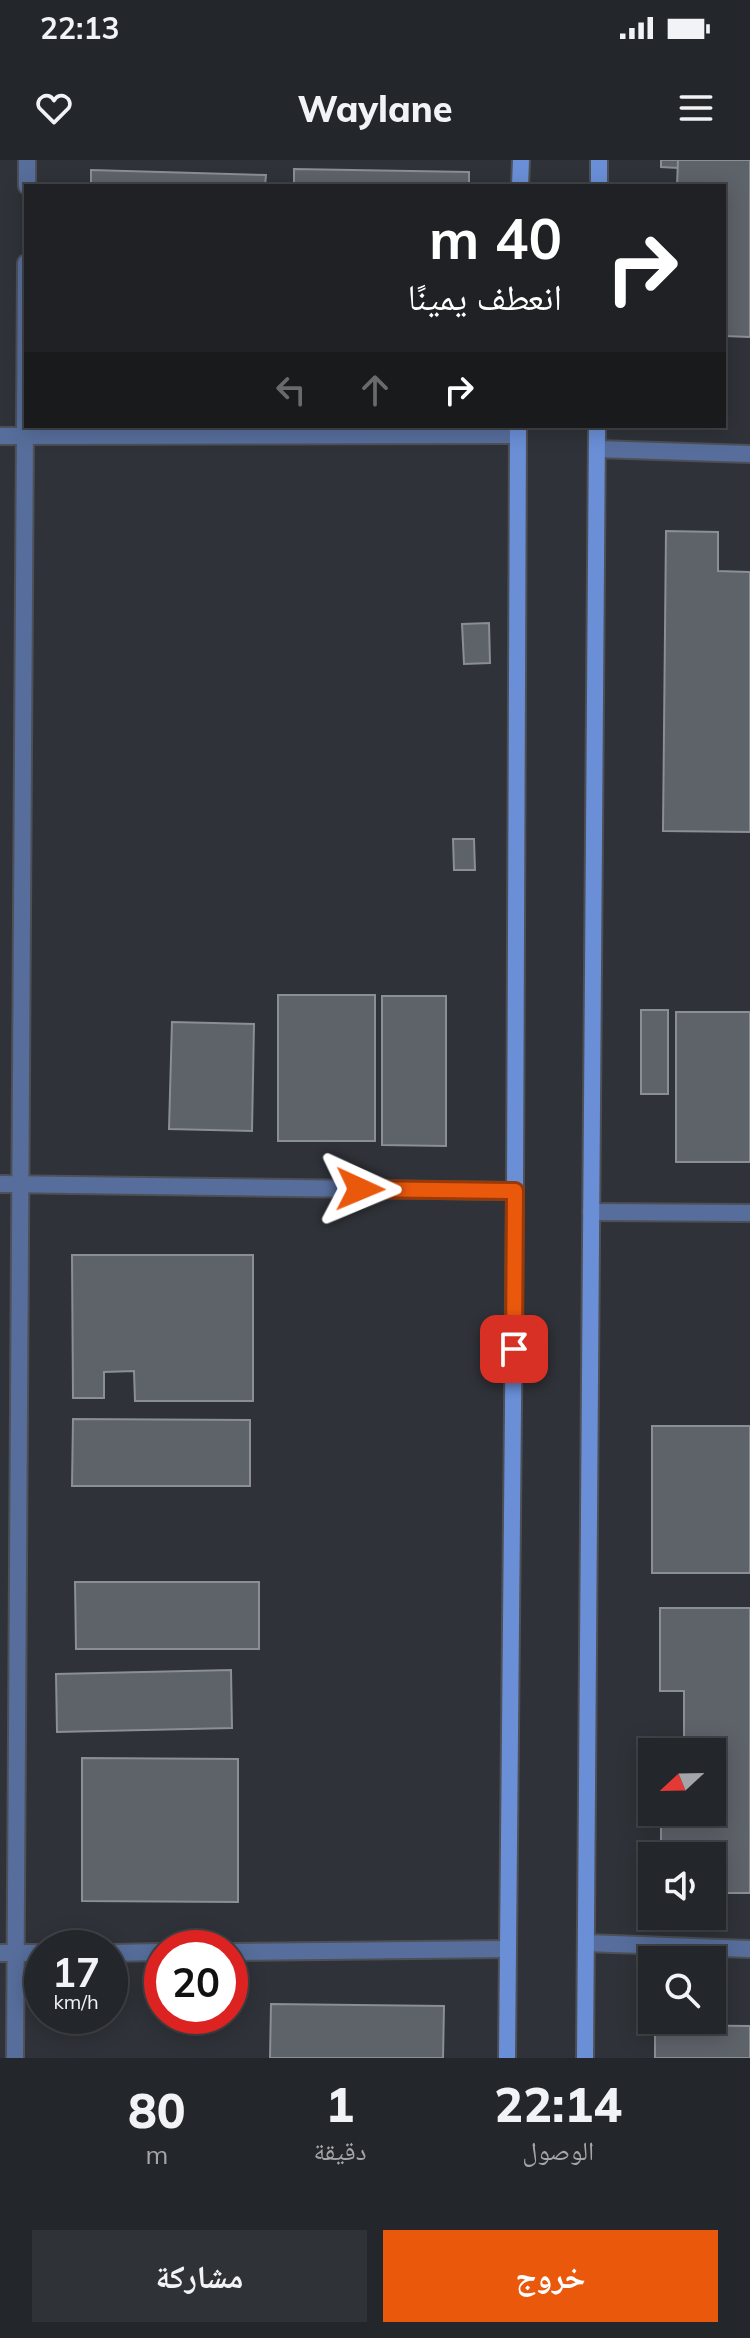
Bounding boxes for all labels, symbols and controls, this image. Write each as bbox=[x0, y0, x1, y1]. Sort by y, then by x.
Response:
text: 22:13 bbox=[40, 9, 119, 47]
icon: heart bbox=[32, 86, 76, 130]
text: Waylane bbox=[297, 86, 453, 131]
icon: menu bbox=[674, 86, 718, 130]
text: 40 m bbox=[429, 203, 562, 273]
icon: right bbox=[590, 216, 694, 320]
text: انعطف يمينًا bbox=[407, 274, 562, 319]
icon: left bbox=[269, 368, 313, 412]
icon: ahead bbox=[353, 368, 397, 412]
icon: right bbox=[437, 368, 481, 412]
position arrow bbox=[318, 1147, 402, 1231]
pin bbox=[480, 1315, 548, 1383]
icon: arrive bbox=[492, 1327, 536, 1371]
north arrow bbox=[638, 1738, 726, 1826]
map controls bbox=[638, 1738, 726, 2034]
button: sound bbox=[638, 1842, 726, 1930]
speed limit sign: 20 bbox=[144, 1930, 248, 2034]
button: search bbox=[638, 1946, 726, 2034]
text: 17 bbox=[52, 1947, 100, 1997]
text: km/h bbox=[53, 1989, 99, 2014]
text: 1 bbox=[326, 2074, 354, 2134]
text: 22:14 bbox=[494, 2074, 622, 2134]
text: 80 bbox=[128, 2080, 186, 2140]
text: دقيقة bbox=[314, 2134, 366, 2167]
text: الوصول bbox=[522, 2134, 594, 2167]
text: m bbox=[145, 2138, 168, 2171]
button: مشاركة bbox=[32, 2230, 367, 2322]
button: خروج bbox=[383, 2230, 718, 2322]

